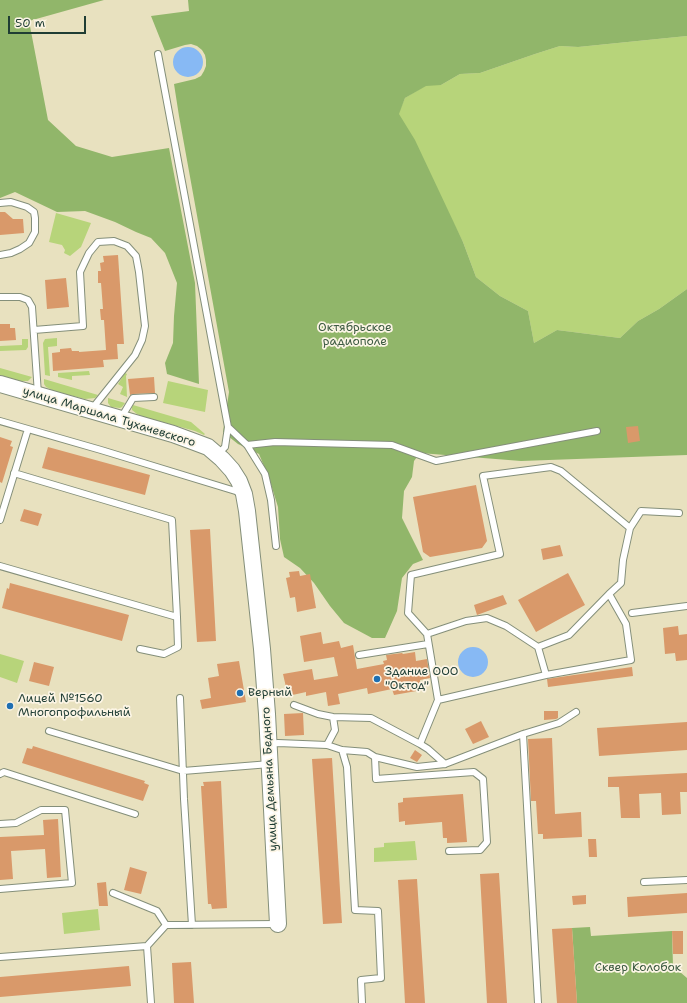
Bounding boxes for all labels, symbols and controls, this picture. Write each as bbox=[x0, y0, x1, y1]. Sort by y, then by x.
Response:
scale bar bbox=[10, 8, 88, 34]
text: 50 m bbox=[15, 15, 45, 31]
park label: Октябрьское радиополе bbox=[318, 321, 392, 349]
street label: улица Маршала Тухачевского bbox=[21, 384, 197, 450]
place label: Здание ООО "Октод" bbox=[385, 665, 458, 693]
marker: Здание ООО "Октод" bbox=[372, 674, 382, 684]
place label: Верный bbox=[248, 686, 292, 700]
marker: Верный bbox=[235, 688, 245, 698]
place label: Лицей №1560 Многопрофильный bbox=[18, 692, 131, 720]
marker: Лицей №1560 Многопрофильный bbox=[5, 701, 15, 711]
street label: улица Демьяна Бедного bbox=[259, 706, 281, 852]
park label: Сквер Колобок bbox=[595, 961, 681, 975]

